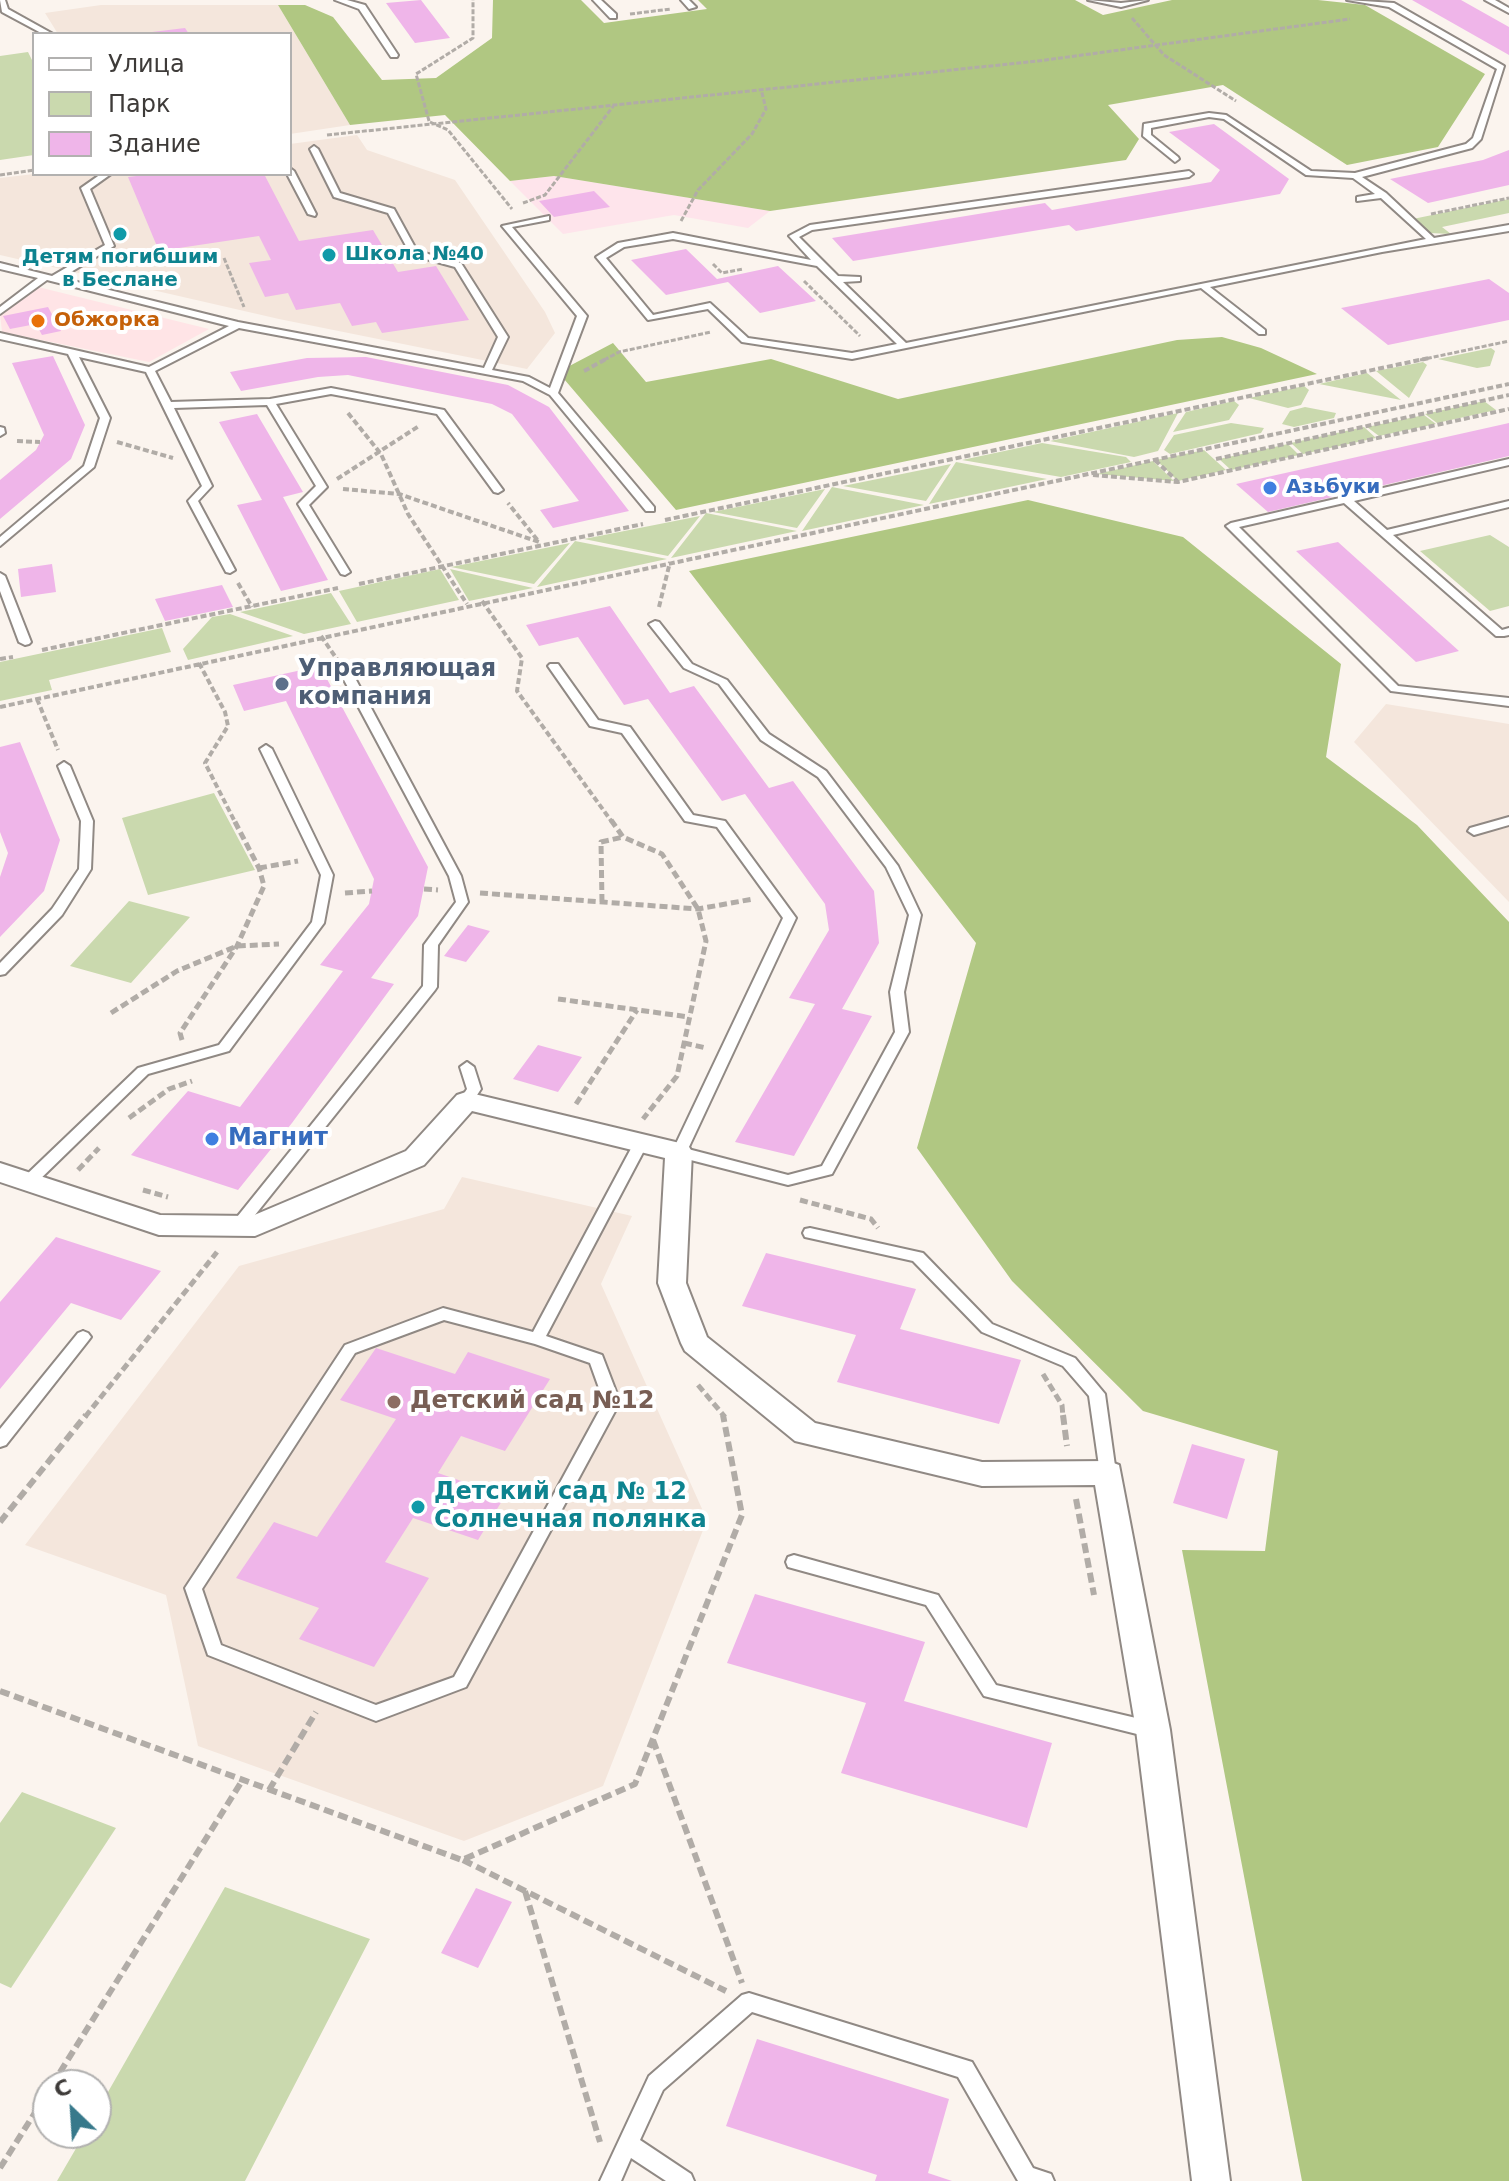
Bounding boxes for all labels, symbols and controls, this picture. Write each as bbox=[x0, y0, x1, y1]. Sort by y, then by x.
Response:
legend bbox=[32, 32, 292, 176]
text: Улица bbox=[108, 50, 185, 78]
text: Парк bbox=[108, 90, 170, 118]
text: Здание bbox=[108, 130, 201, 158]
marker: Детям погибшим в Беслане bbox=[111, 225, 129, 243]
place label: Школа №40 bbox=[345, 243, 484, 267]
place label: Детям погибшим в Беслане bbox=[22, 246, 218, 293]
marker: Школа №40 bbox=[320, 246, 338, 264]
place label: Обжорка bbox=[54, 309, 160, 333]
marker: Обжорка bbox=[29, 312, 47, 330]
place label: Азьбуки bbox=[1286, 476, 1380, 500]
marker: Азьбуки bbox=[1261, 479, 1279, 497]
place label: Управляющая компания bbox=[298, 656, 496, 712]
marker: Управляющая компания bbox=[273, 675, 291, 693]
place label: Магнит bbox=[228, 1125, 328, 1153]
marker: Магнит bbox=[203, 1130, 221, 1148]
place label: Детский сад №12 bbox=[410, 1388, 654, 1416]
marker: Детский сад №12 bbox=[385, 1393, 403, 1411]
place label: Детский сад № 12 Солнечная полянка bbox=[434, 1479, 707, 1535]
marker: Детский сад № 12 Солнечная полянка bbox=[409, 1498, 427, 1516]
north arrow bbox=[32, 2069, 112, 2149]
text: С bbox=[50, 2074, 75, 2103]

